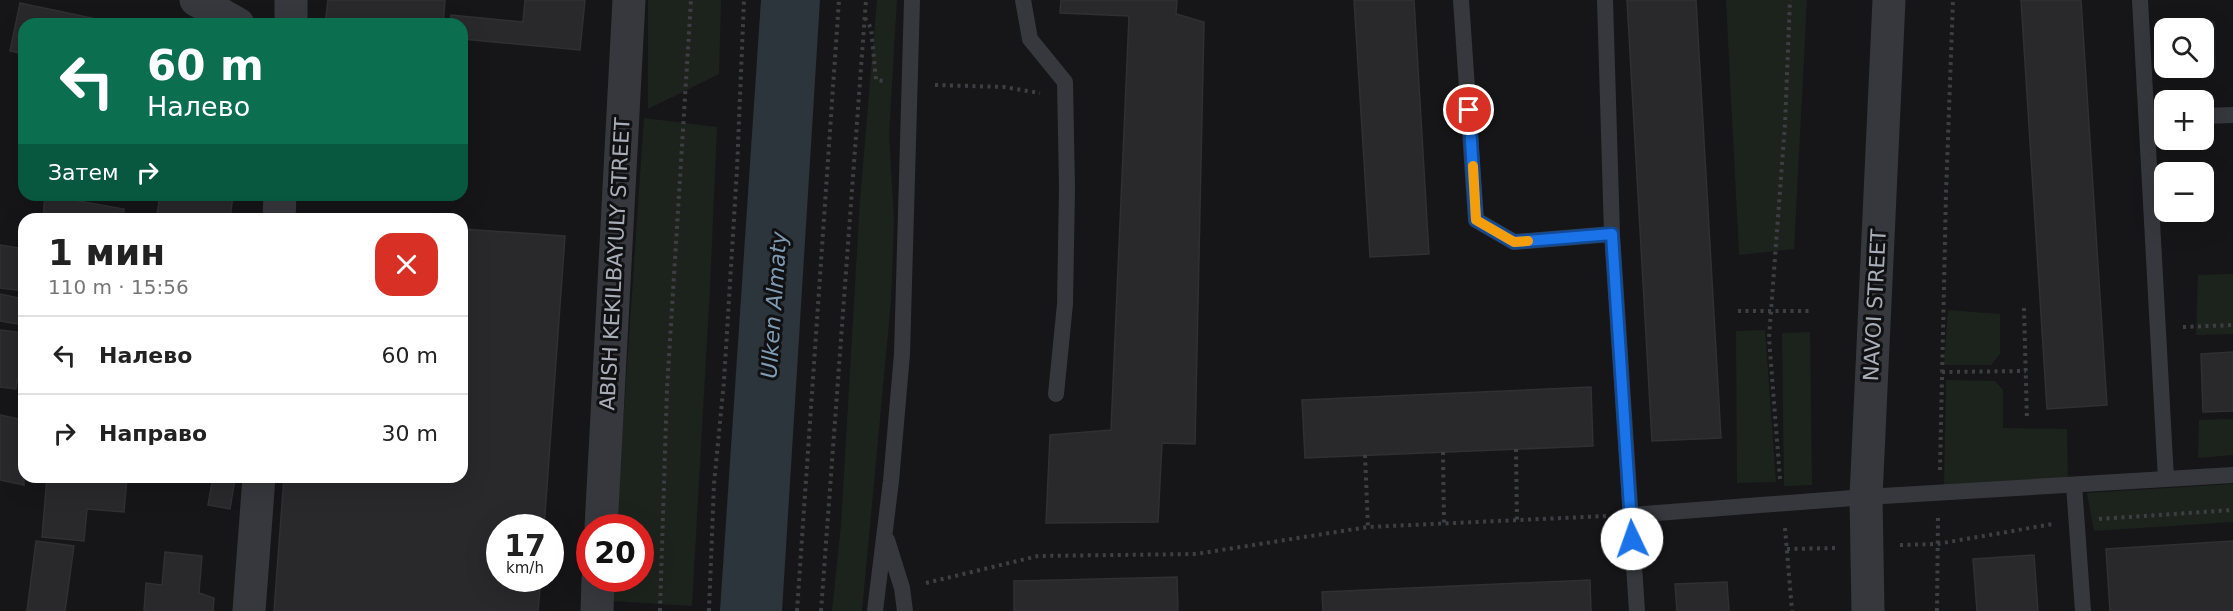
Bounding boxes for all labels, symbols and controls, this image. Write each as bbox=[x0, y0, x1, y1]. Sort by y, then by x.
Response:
map controls bbox=[2154, 18, 2214, 222]
button: search bbox=[2154, 18, 2214, 78]
text: 60 m bbox=[147, 41, 264, 90]
icon: left bbox=[48, 42, 126, 120]
pin bbox=[1443, 84, 1494, 135]
button: + bbox=[2154, 90, 2214, 150]
text: Налево bbox=[147, 91, 250, 122]
icon: arrive bbox=[1452, 93, 1485, 126]
street label: ABISH KEKILBAYULY STREET bbox=[595, 117, 635, 411]
icon: right bbox=[131, 156, 164, 189]
text: Затем bbox=[48, 160, 119, 185]
button: − bbox=[2154, 162, 2214, 222]
street label: NAVOI STREET bbox=[1859, 228, 1891, 382]
water label: Ulken Almaty bbox=[756, 230, 792, 379]
text: 1 мин bbox=[48, 232, 165, 273]
button: close bbox=[375, 233, 438, 296]
text: 110 m · 15:56 bbox=[48, 275, 189, 299]
icon: left bbox=[48, 339, 81, 372]
text: Налево bbox=[99, 343, 192, 368]
text: 60 m bbox=[382, 343, 438, 368]
icon: right bbox=[48, 417, 81, 450]
text: Направо bbox=[99, 421, 207, 446]
text: 30 m bbox=[382, 421, 438, 446]
position arrow bbox=[1600, 507, 1664, 571]
speed limit sign: 20 bbox=[576, 514, 654, 592]
text: 17 bbox=[504, 528, 546, 563]
text: km/h bbox=[506, 559, 544, 577]

